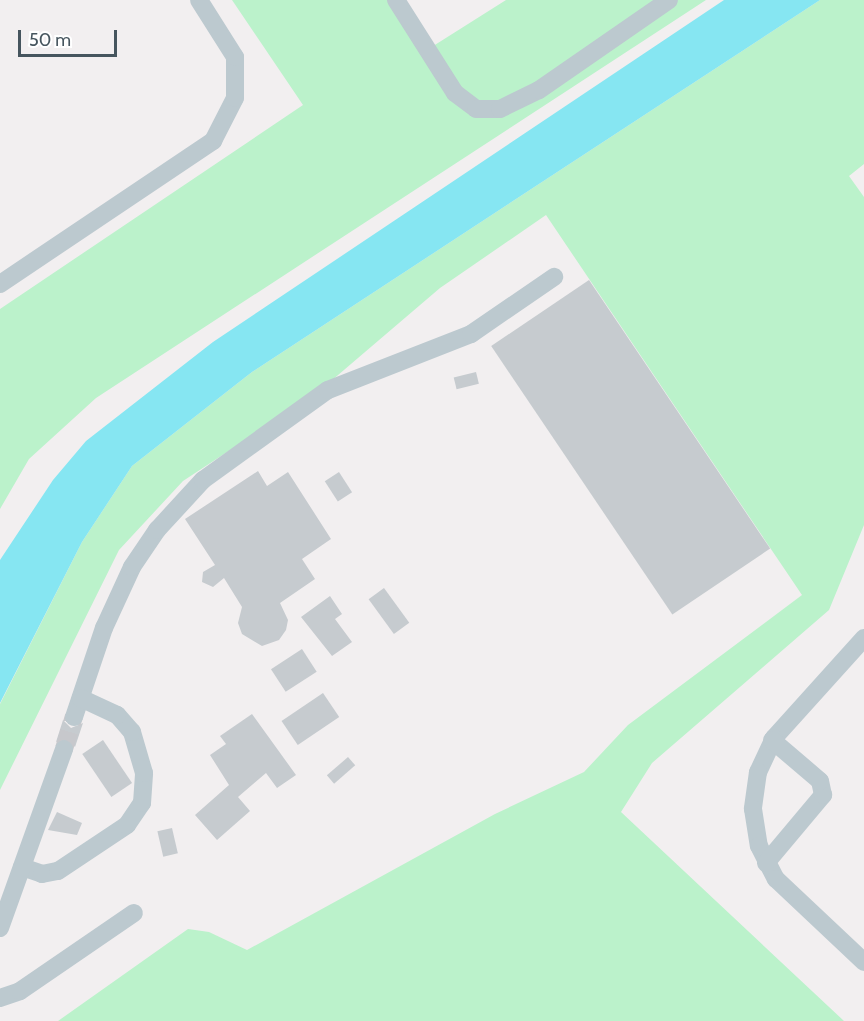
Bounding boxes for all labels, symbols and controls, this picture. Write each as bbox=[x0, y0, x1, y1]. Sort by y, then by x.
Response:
scale bar bbox=[21, 18, 120, 56]
text: 50 m bbox=[29, 29, 71, 51]

